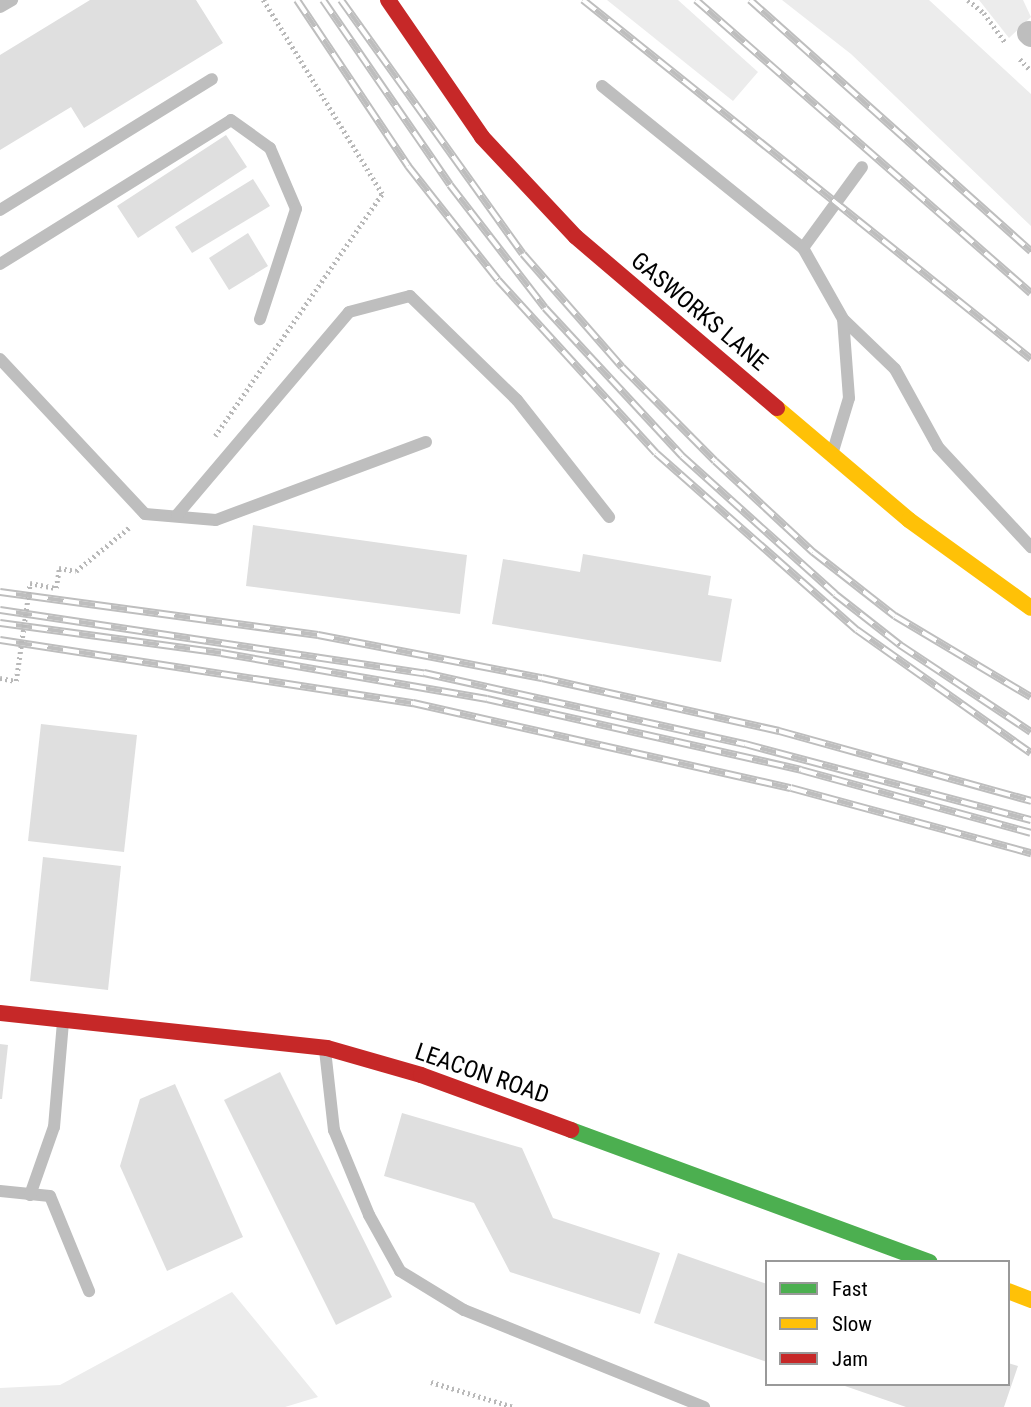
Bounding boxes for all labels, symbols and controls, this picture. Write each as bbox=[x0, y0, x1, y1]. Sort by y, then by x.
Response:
street label: GASWORKS LANE bbox=[625, 247, 773, 377]
street label: LEACON ROAD bbox=[411, 1038, 553, 1110]
legend bbox=[765, 1260, 1010, 1386]
text: Fast bbox=[832, 1277, 868, 1301]
text: Slow bbox=[832, 1312, 872, 1336]
text: Jam bbox=[832, 1347, 868, 1371]

